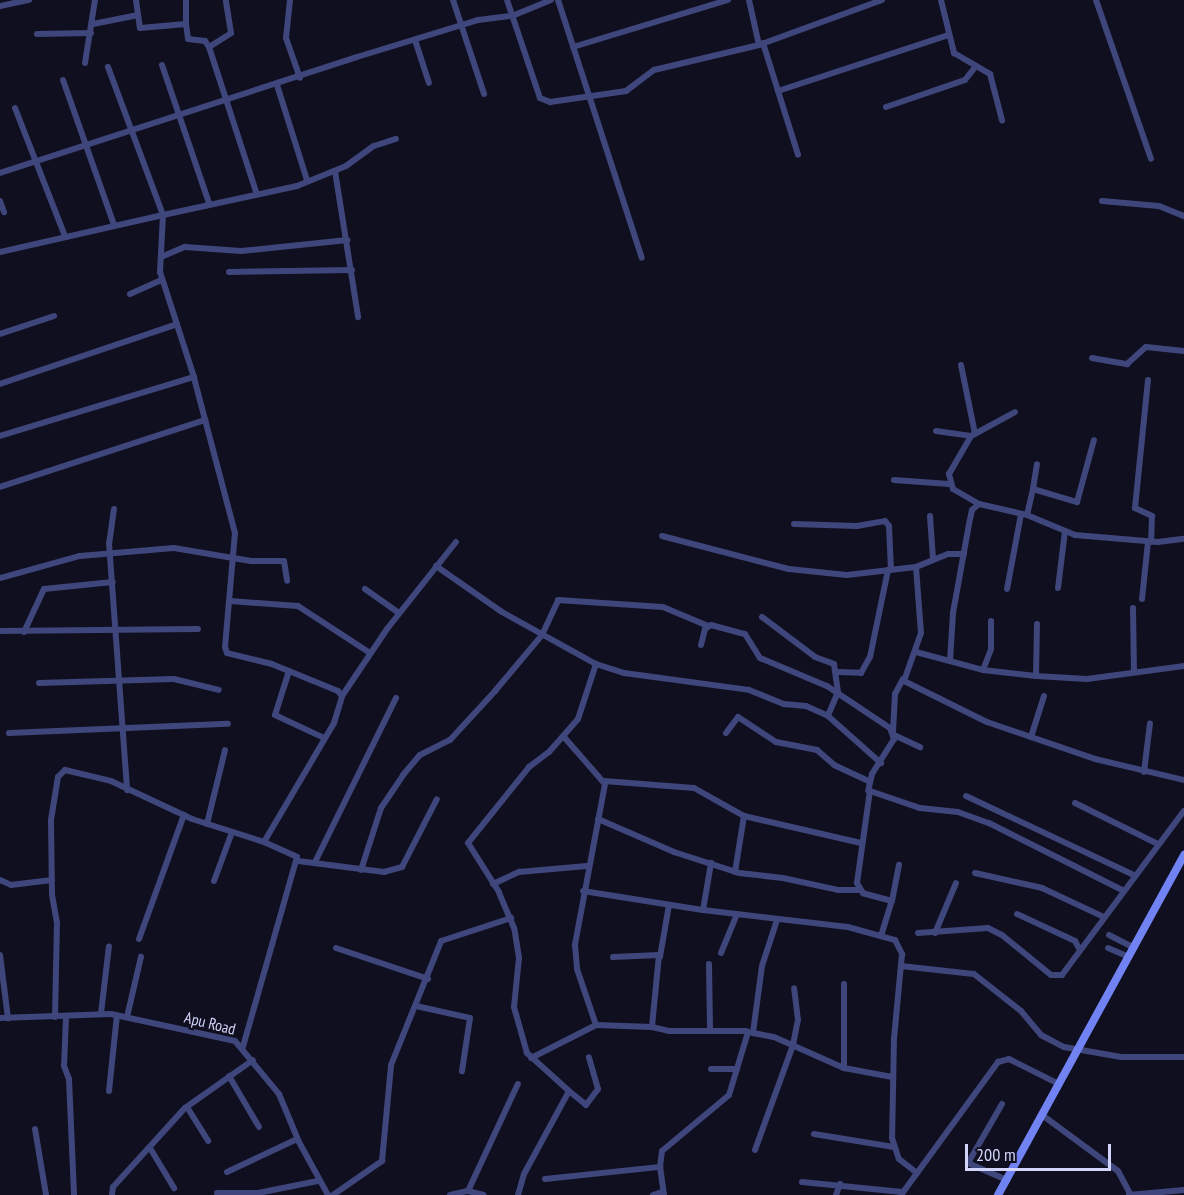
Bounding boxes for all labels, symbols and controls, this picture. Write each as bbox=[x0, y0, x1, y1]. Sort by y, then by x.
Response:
street label: Apu Road bbox=[182, 1007, 238, 1039]
scale bar bbox=[968, 1132, 1114, 1170]
text: 200 m bbox=[976, 1143, 1016, 1166]

